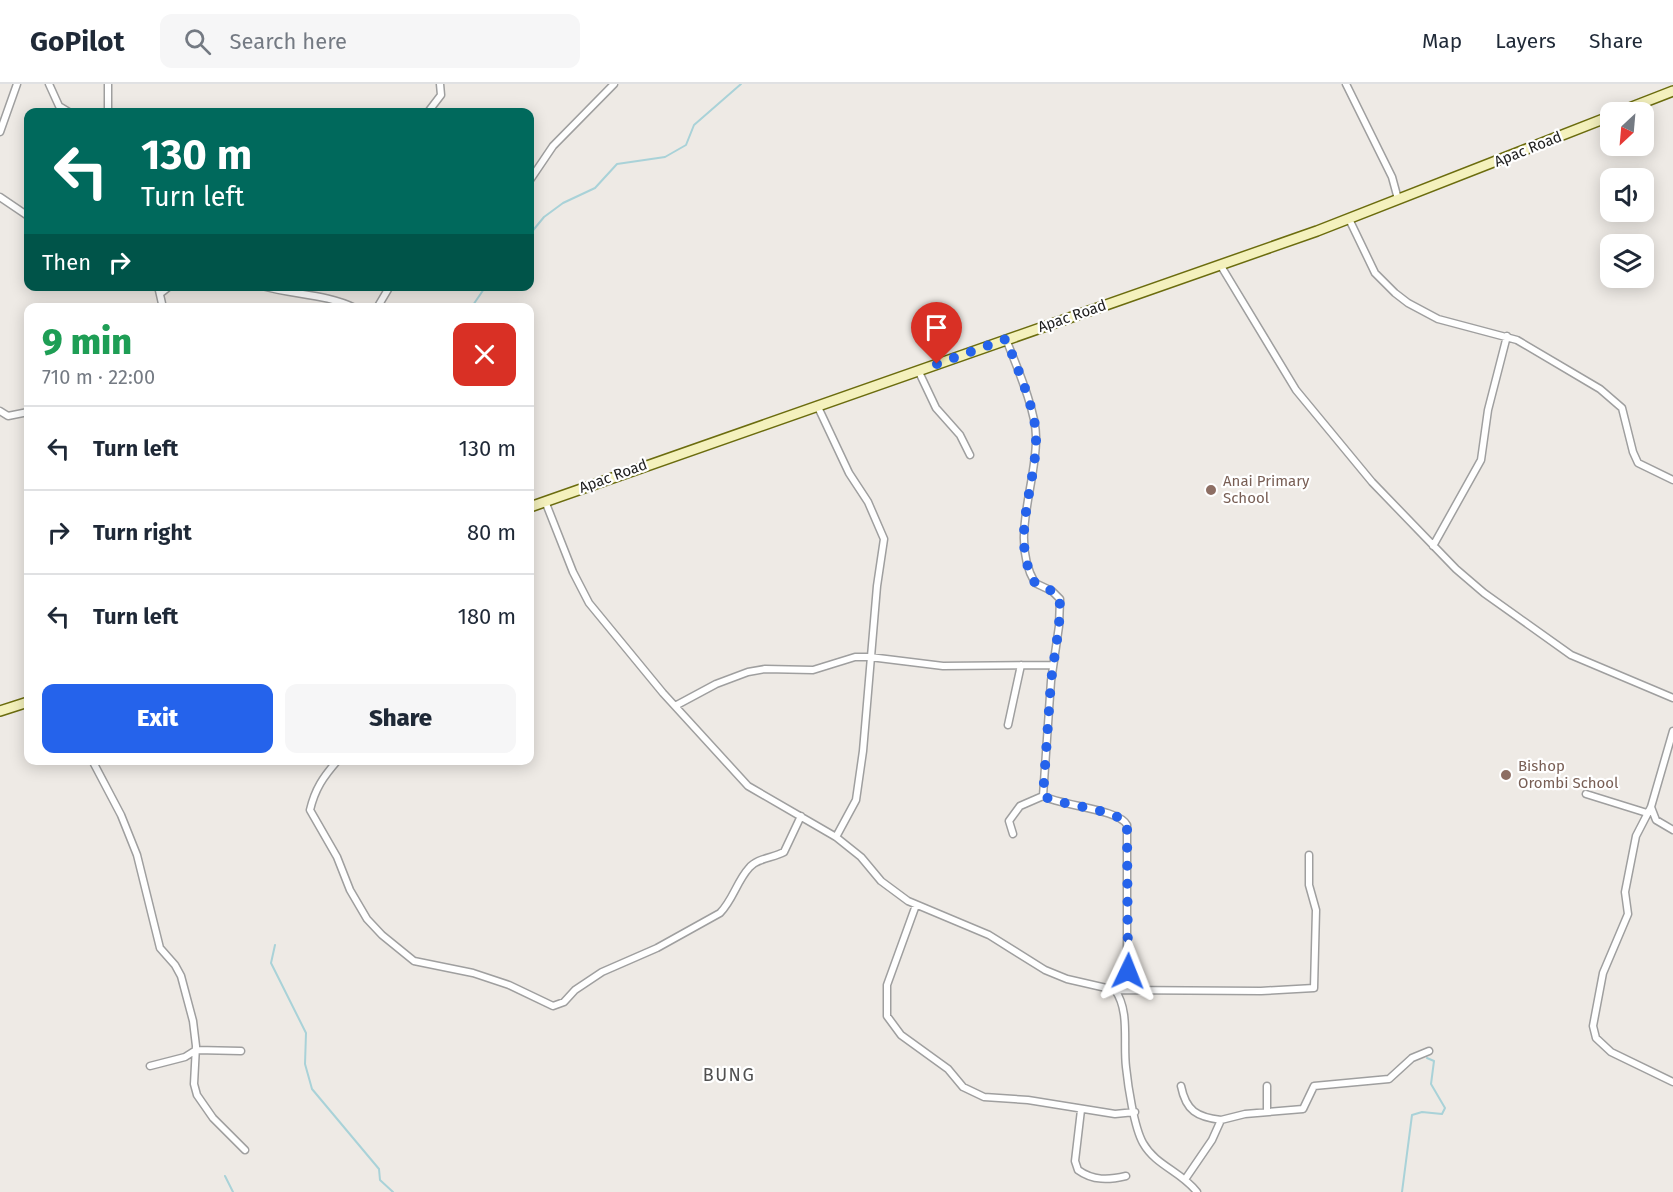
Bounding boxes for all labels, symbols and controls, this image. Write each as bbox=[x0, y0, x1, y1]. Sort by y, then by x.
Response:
search box bbox=[160, 14, 580, 68]
text: GoPilot bbox=[30, 25, 124, 58]
icon: search bbox=[181, 25, 214, 58]
text: Search here bbox=[229, 28, 347, 55]
text: Map bbox=[1422, 28, 1462, 54]
text: Layers bbox=[1495, 28, 1556, 54]
text: Share bbox=[1589, 28, 1643, 54]
north arrow bbox=[1600, 102, 1654, 156]
map controls bbox=[1600, 102, 1654, 288]
street label: Apac Road bbox=[1492, 127, 1564, 171]
text: 130 m bbox=[141, 130, 252, 180]
icon: left bbox=[42, 132, 120, 210]
button: sound bbox=[1600, 168, 1654, 222]
text: Turn left bbox=[141, 181, 244, 213]
button: layers bbox=[1600, 234, 1654, 288]
icon: right bbox=[103, 246, 136, 279]
text: Then bbox=[42, 249, 91, 276]
street label: Apac Road bbox=[1035, 296, 1109, 336]
pin bbox=[911, 302, 962, 364]
icon: arrive bbox=[920, 311, 953, 344]
text: 9 min bbox=[42, 320, 132, 364]
button: close bbox=[453, 323, 516, 386]
text: 710 m · 22:00 bbox=[42, 365, 155, 389]
icon: left bbox=[42, 432, 75, 465]
text: Turn left bbox=[93, 435, 178, 462]
text: 130 m bbox=[459, 435, 516, 462]
street label: Apac Road bbox=[576, 455, 650, 497]
place label: Anai Primary School bbox=[1223, 472, 1310, 507]
marker: Anai Primary School bbox=[1204, 483, 1218, 497]
icon: right bbox=[42, 516, 75, 549]
text: Turn right bbox=[93, 519, 192, 546]
text: 80 m bbox=[467, 519, 516, 546]
icon: left bbox=[42, 600, 75, 633]
text: Turn left bbox=[93, 603, 178, 630]
text: 180 m bbox=[457, 603, 516, 630]
button: Exit bbox=[42, 684, 273, 753]
button: Share bbox=[285, 684, 516, 753]
place label: Bishop Orombi School bbox=[1518, 757, 1619, 792]
marker: Bishop Orombi School bbox=[1499, 768, 1513, 782]
position arrow bbox=[1096, 939, 1160, 1003]
district label: BUNG bbox=[703, 1064, 755, 1086]

